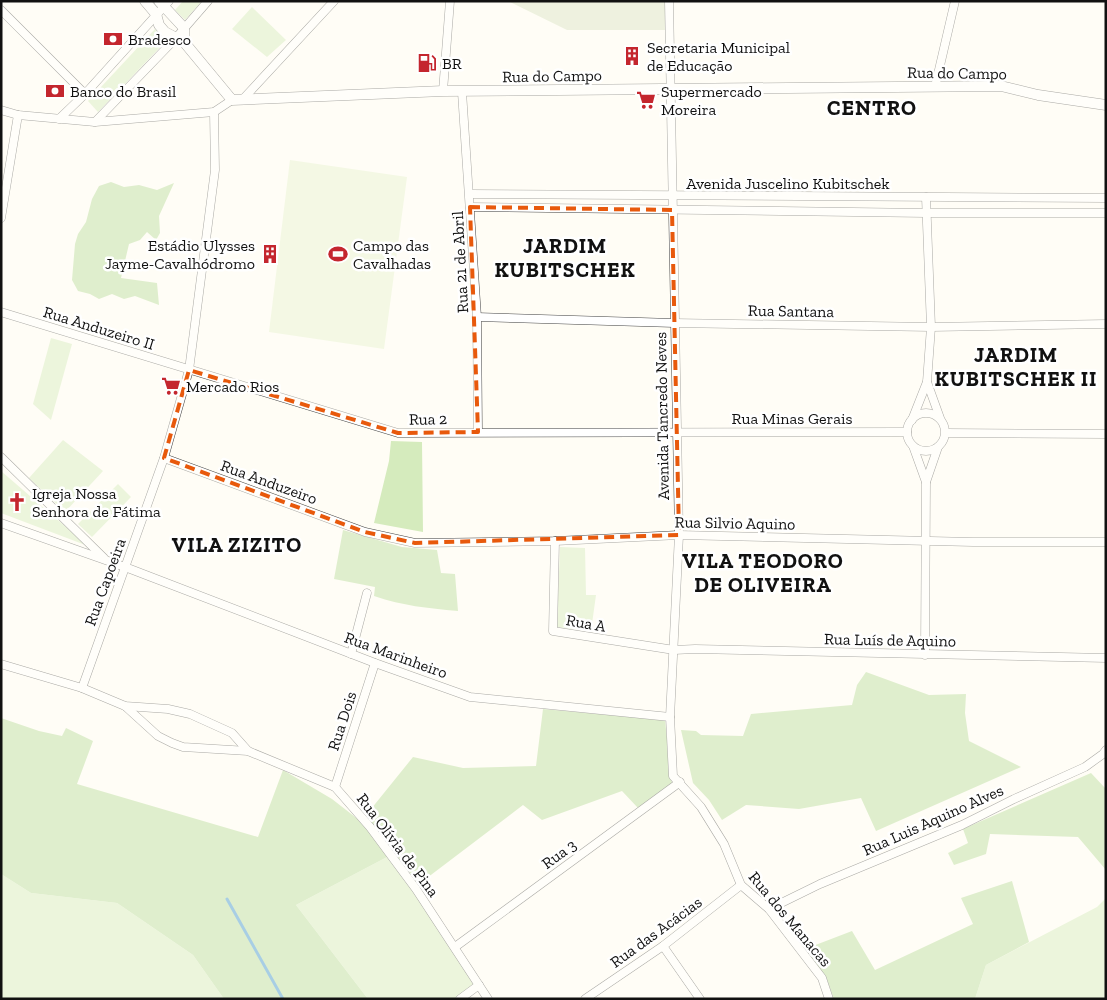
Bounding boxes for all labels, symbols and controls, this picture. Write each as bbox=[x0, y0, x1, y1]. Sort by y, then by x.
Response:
bank icon: Bradesco bbox=[102, 28, 124, 50]
place label: Bradesco bbox=[128, 30, 191, 49]
place label: Secretaria Municipal de Educação bbox=[647, 38, 790, 75]
building icon: Secretaria Municipal de Educação bbox=[621, 45, 643, 67]
fuel station icon: BR bbox=[416, 52, 438, 74]
place label: BR bbox=[442, 54, 462, 73]
street label: Rua do Campo bbox=[907, 63, 1007, 83]
street label: Rua do Campo bbox=[502, 66, 602, 86]
bank icon: Banco do Brasil bbox=[44, 80, 66, 102]
place label: Banco do Brasil bbox=[70, 82, 176, 101]
place label: Supermercado Moreira bbox=[661, 82, 762, 119]
supermarket icon: Supermercado Moreira bbox=[635, 89, 657, 111]
district label: CENTRO bbox=[827, 95, 917, 120]
street label: Avenida Juscelino Kubitschek bbox=[686, 174, 890, 193]
street label: Rua 21 de Abril bbox=[448, 211, 472, 313]
district label: JARDIM KUBITSCHEK bbox=[494, 233, 636, 282]
place label: Estádio Ulysses Jayme-Cavalhódromo bbox=[105, 236, 255, 273]
place label: Campo das Cavalhadas bbox=[353, 236, 431, 273]
building icon: Estádio Ulysses Jayme-Cavalhódromo bbox=[259, 243, 281, 265]
sports icon: Campo das Cavalhadas bbox=[327, 243, 349, 265]
street label: Rua Santana bbox=[748, 301, 835, 321]
street label: Rua Anduzeiro II bbox=[41, 302, 157, 354]
street label: Avenida Tancredo Neves bbox=[651, 332, 673, 500]
district label: JARDIM KUBITSCHEK II bbox=[935, 342, 1097, 391]
supermarket icon: Mercado Rios bbox=[160, 375, 182, 397]
place label: Mercado Rios bbox=[186, 377, 279, 396]
street label: Rua 2 bbox=[409, 409, 447, 429]
street label: Rua Minas Gerais bbox=[732, 409, 852, 428]
street label: Rua Anduzeiro bbox=[218, 456, 320, 508]
place label: Igreja Nossa Senhora de Fátima bbox=[32, 484, 161, 521]
church icon: Igreja Nossa Senhora de Fátima bbox=[6, 491, 28, 513]
street label: Rua Silvio Aquino bbox=[674, 512, 796, 534]
district label: VILA ZIZITO bbox=[172, 532, 302, 557]
street label: Rua Capoeira bbox=[80, 535, 130, 628]
district label: VILA TEODORO DE OLIVEIRA bbox=[682, 548, 844, 597]
street label: Rua A bbox=[565, 610, 608, 636]
street label: Rua Marinheiro bbox=[342, 628, 450, 682]
street label: Rua Luís de Aquino bbox=[824, 629, 956, 651]
street label: Rua Dois bbox=[324, 689, 360, 753]
street label: Rua Luis Aquino Alves bbox=[860, 780, 1006, 860]
street label: Rua Olívia de Pina bbox=[353, 789, 443, 901]
street label: Rua 3 bbox=[538, 835, 580, 873]
street label: Rua dos Manacas bbox=[745, 867, 835, 971]
street label: Rua das Acácias bbox=[606, 892, 706, 972]

